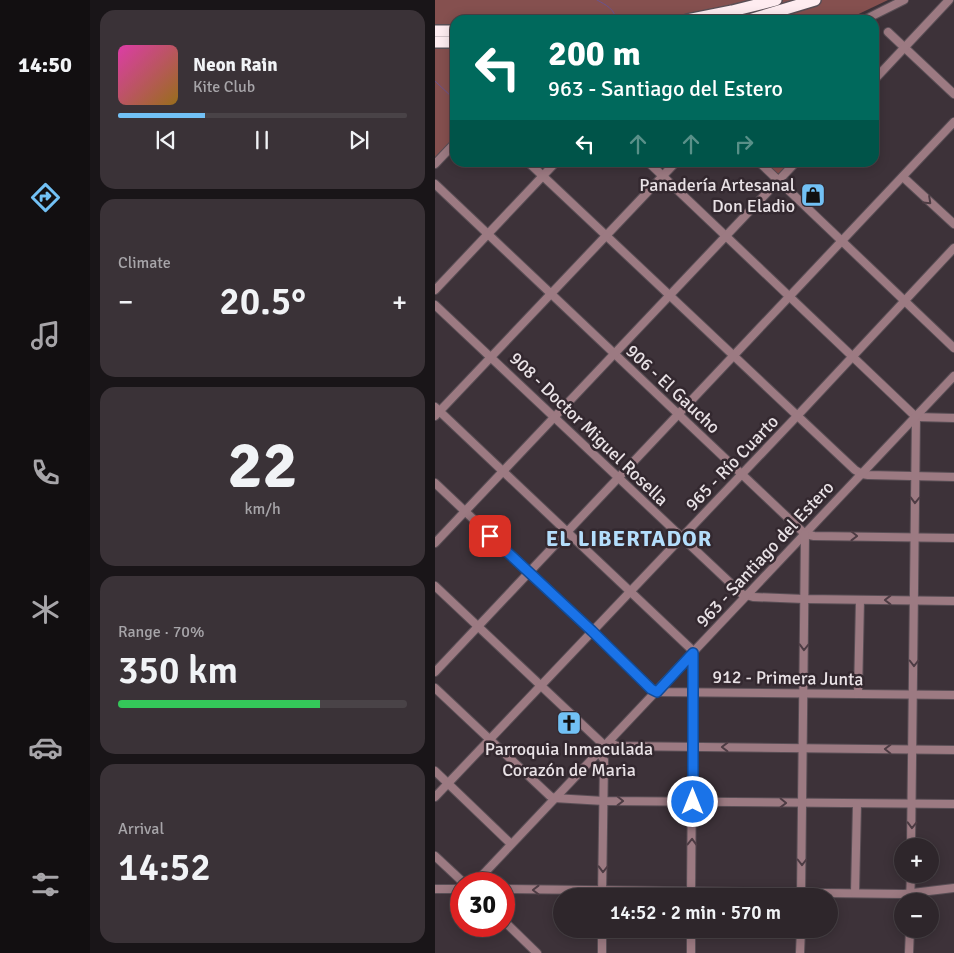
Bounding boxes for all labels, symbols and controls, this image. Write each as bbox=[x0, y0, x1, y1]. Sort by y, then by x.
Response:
text: 200 m bbox=[548, 32, 641, 75]
icon: left bbox=[465, 35, 530, 100]
text: 14:50 bbox=[18, 51, 72, 78]
text: Neon Rain bbox=[193, 53, 278, 77]
text: 963 - Santiago del Estero bbox=[548, 75, 783, 102]
text: Kite Club bbox=[193, 77, 255, 97]
icon: previous bbox=[152, 126, 180, 154]
icon: pause bbox=[248, 126, 276, 154]
icon: next bbox=[345, 126, 373, 154]
icon: left bbox=[571, 130, 599, 158]
icon: ahead bbox=[624, 130, 652, 158]
icon: ahead bbox=[677, 130, 705, 158]
icon: right bbox=[730, 130, 758, 158]
place label: Panadería Artesanal Don Eladio bbox=[639, 174, 795, 217]
icon: directions bbox=[28, 180, 63, 215]
shop icon: Panadería Artesanal Don Eladio bbox=[800, 182, 826, 208]
one-way arrow bbox=[923, 195, 932, 204]
text: Climate bbox=[118, 253, 171, 273]
text: 20.5° bbox=[219, 278, 306, 325]
text: − bbox=[118, 285, 133, 319]
text: + bbox=[392, 285, 407, 319]
icon: music bbox=[28, 318, 63, 353]
street label: 906 - El Gaucho bbox=[621, 340, 725, 438]
street label: 908 - Doctor Miguel Rosella bbox=[505, 347, 673, 511]
street label: 965 - Río Cuarto bbox=[681, 411, 783, 515]
text: 22 bbox=[227, 426, 298, 506]
icon: phone bbox=[28, 455, 63, 490]
street label: 963 - Santiago del Estero bbox=[691, 476, 839, 632]
one-way arrow bbox=[910, 497, 920, 505]
text: km/h bbox=[244, 499, 281, 519]
pin bbox=[469, 515, 511, 557]
icon: arrive bbox=[476, 522, 504, 550]
district label: EL LIBERTADOR bbox=[546, 525, 712, 552]
one-way arrow bbox=[850, 531, 858, 542]
icon: climate bbox=[28, 592, 63, 627]
one-way arrow bbox=[884, 595, 892, 605]
text: Range · 70% bbox=[118, 622, 204, 642]
one-way arrow bbox=[799, 644, 809, 652]
text: 350 km bbox=[118, 647, 238, 694]
one-way arrow bbox=[908, 659, 919, 667]
street label: 912 - Primera Junta bbox=[712, 666, 864, 690]
church icon: Parroquia Inmaculada Corazón de Maria bbox=[556, 710, 582, 736]
icon: car bbox=[28, 730, 63, 765]
place label: Parroquia Inmaculada Corazón de Maria bbox=[485, 738, 653, 781]
one-way arrow bbox=[721, 742, 729, 752]
one-way arrow bbox=[884, 744, 892, 754]
position arrow bbox=[666, 775, 718, 827]
one-way arrow bbox=[616, 796, 624, 806]
one-way arrow bbox=[779, 798, 787, 808]
text: Arrival bbox=[118, 819, 164, 839]
one-way arrow bbox=[907, 822, 917, 830]
one-way arrow bbox=[687, 838, 697, 846]
map controls bbox=[894, 838, 939, 938]
button: + bbox=[894, 838, 939, 883]
text: 14:52 bbox=[118, 844, 211, 891]
one-way arrow bbox=[797, 859, 807, 867]
one-way arrow bbox=[598, 866, 608, 873]
icon: filters bbox=[28, 867, 63, 902]
speed limit sign: 30 bbox=[450, 872, 515, 937]
one-way arrow bbox=[532, 885, 540, 895]
button: − bbox=[894, 893, 939, 938]
text: 14:52 · 2 min · 570 m bbox=[610, 901, 781, 925]

